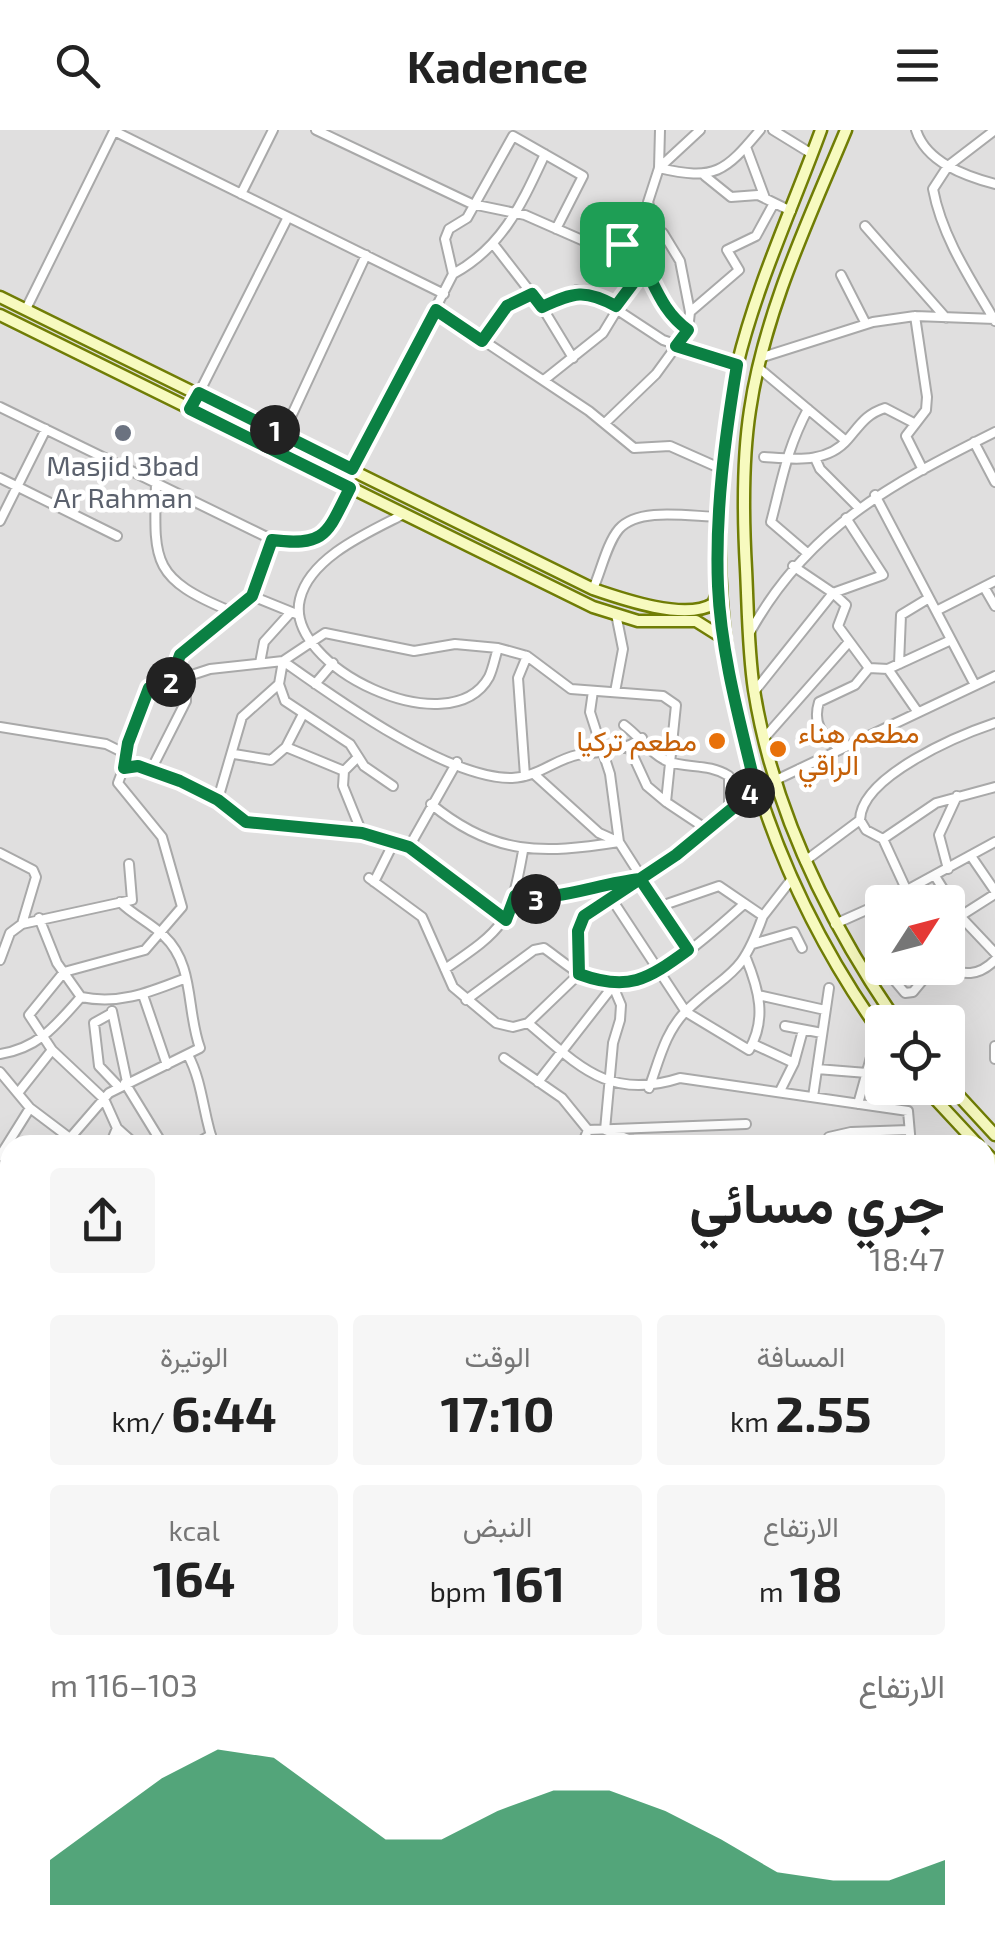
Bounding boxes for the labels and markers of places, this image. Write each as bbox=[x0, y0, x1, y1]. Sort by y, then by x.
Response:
pin bbox=[580, 202, 665, 287]
pin: 1 bbox=[250, 405, 300, 455]
marker: Masjid 3bad Ar Rahman bbox=[112, 422, 134, 444]
place label: Masjid 3bad Ar Rahman bbox=[46, 448, 200, 514]
pin: 2 bbox=[146, 657, 196, 707]
place label: مطعم هناء الراقي bbox=[798, 715, 919, 788]
place label: مطعم تركيا bbox=[576, 723, 697, 760]
marker: مطعم تركيا bbox=[706, 730, 728, 752]
marker: مطعم هناء الراقي bbox=[767, 738, 789, 760]
pin: 4 bbox=[725, 768, 775, 818]
pin: 3 bbox=[511, 874, 561, 924]

